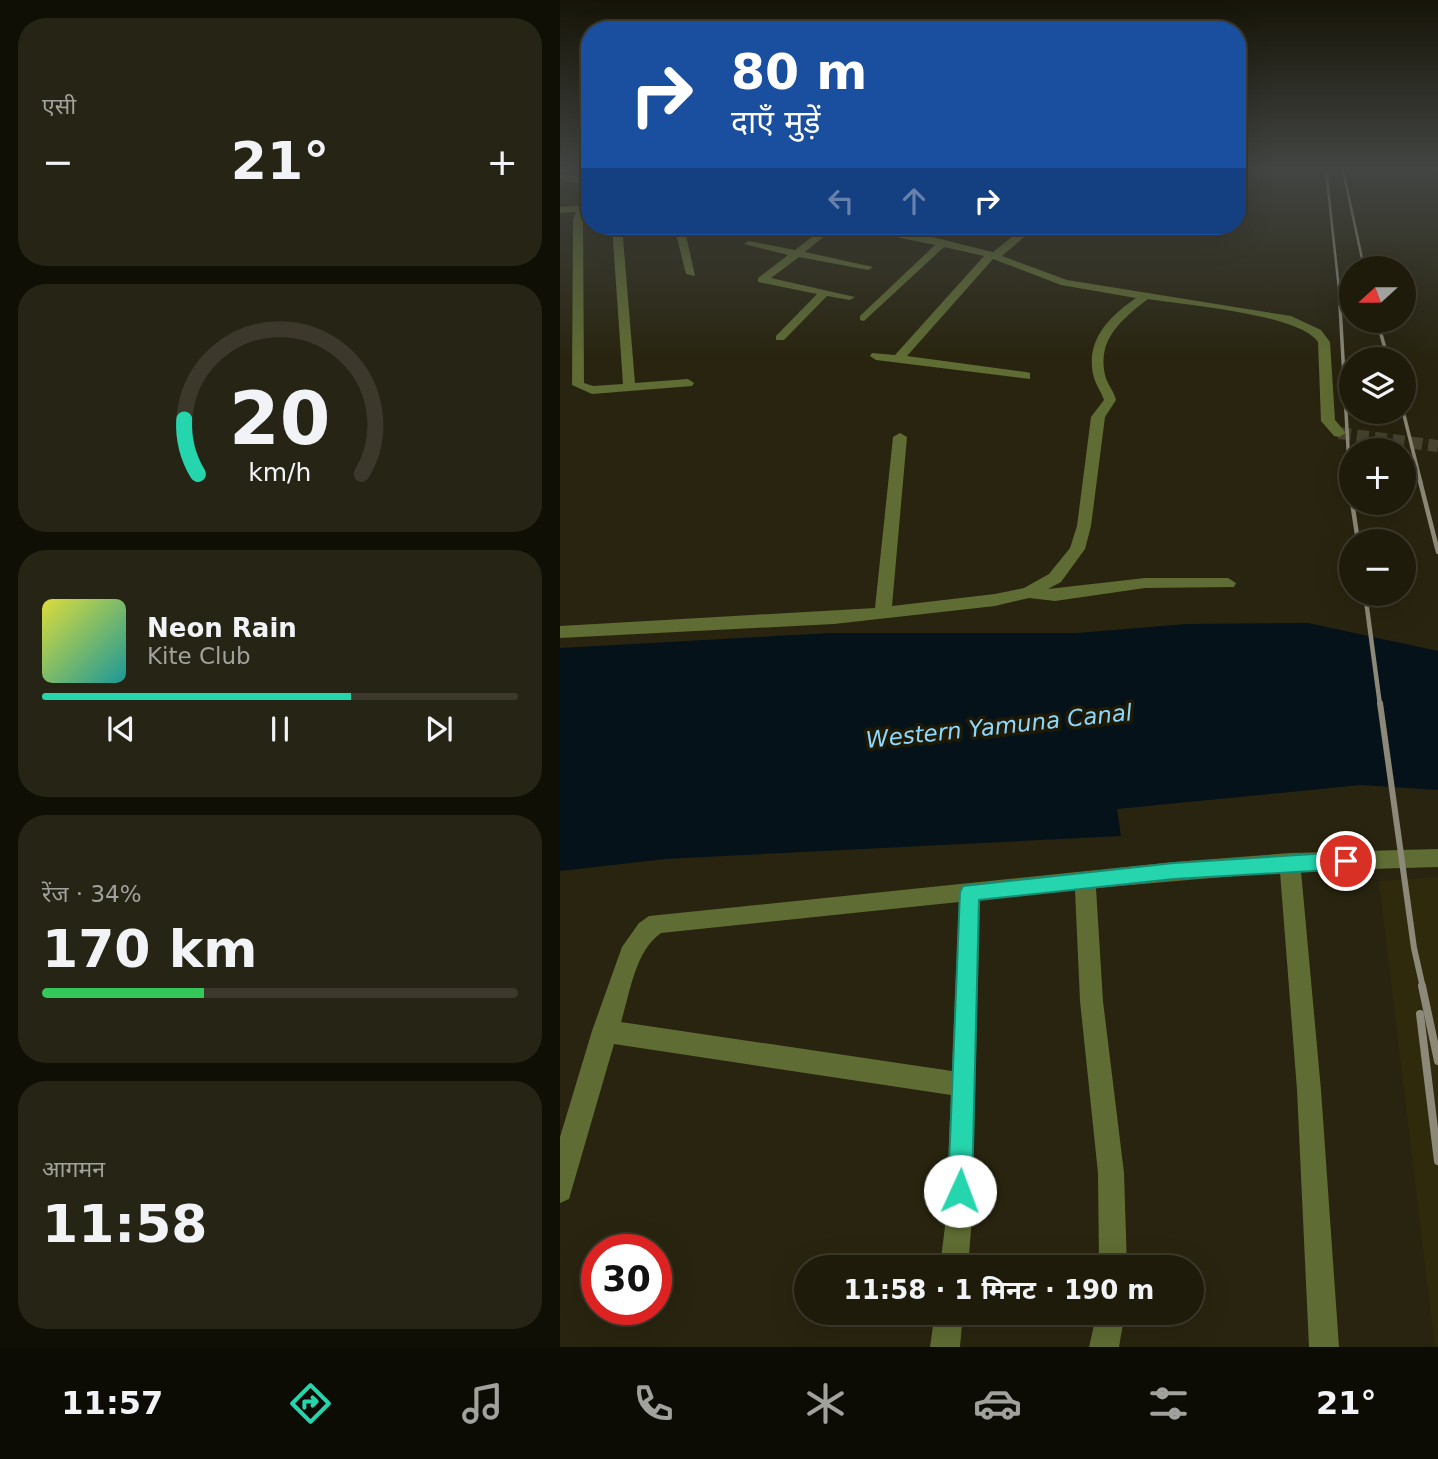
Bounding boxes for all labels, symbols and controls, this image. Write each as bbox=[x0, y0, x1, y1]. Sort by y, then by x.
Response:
text: 80 m bbox=[731, 44, 867, 101]
icon: right bbox=[616, 49, 707, 140]
text: एसी bbox=[42, 93, 76, 119]
text: दाएँ मुड़ें bbox=[731, 103, 820, 141]
text: 21° bbox=[231, 131, 329, 191]
text: − bbox=[42, 140, 74, 184]
text: + bbox=[486, 140, 518, 184]
icon: left bbox=[822, 182, 860, 220]
icon: ahead bbox=[895, 182, 933, 220]
icon: right bbox=[968, 182, 1006, 220]
north arrow bbox=[1339, 256, 1416, 332]
map controls bbox=[1339, 256, 1416, 606]
button: layers bbox=[1339, 347, 1416, 424]
text: 20 bbox=[229, 376, 331, 461]
button: + bbox=[1339, 438, 1416, 515]
text: km/h bbox=[248, 457, 312, 486]
button: − bbox=[1339, 529, 1416, 606]
text: Neon Rain bbox=[147, 613, 297, 643]
text: Kite Club bbox=[147, 643, 251, 669]
water label: Western Yamuna Canal bbox=[865, 699, 1134, 753]
icon: previous bbox=[102, 710, 140, 748]
icon: pause bbox=[261, 710, 299, 748]
icon: next bbox=[420, 710, 458, 748]
pin bbox=[1316, 831, 1376, 891]
icon: arrive bbox=[1327, 842, 1365, 880]
text: रेंज · 34% bbox=[42, 881, 142, 907]
text: 170 km bbox=[42, 919, 257, 979]
position arrow bbox=[923, 1154, 997, 1228]
text: आगमन bbox=[42, 1156, 105, 1182]
text: 11:58 bbox=[42, 1194, 208, 1254]
speed limit sign: 30 bbox=[581, 1234, 672, 1325]
text: 11:58 · 1 मिनट · 190 m bbox=[844, 1275, 1154, 1305]
icon: directions bbox=[286, 1379, 335, 1428]
icon: music bbox=[458, 1379, 507, 1428]
icon: phone bbox=[629, 1379, 678, 1428]
icon: climate bbox=[801, 1379, 850, 1428]
icon: car bbox=[973, 1379, 1022, 1428]
icon: filters bbox=[1144, 1379, 1193, 1428]
text: 11:57 bbox=[61, 1384, 163, 1422]
text: 21° bbox=[1316, 1384, 1377, 1422]

